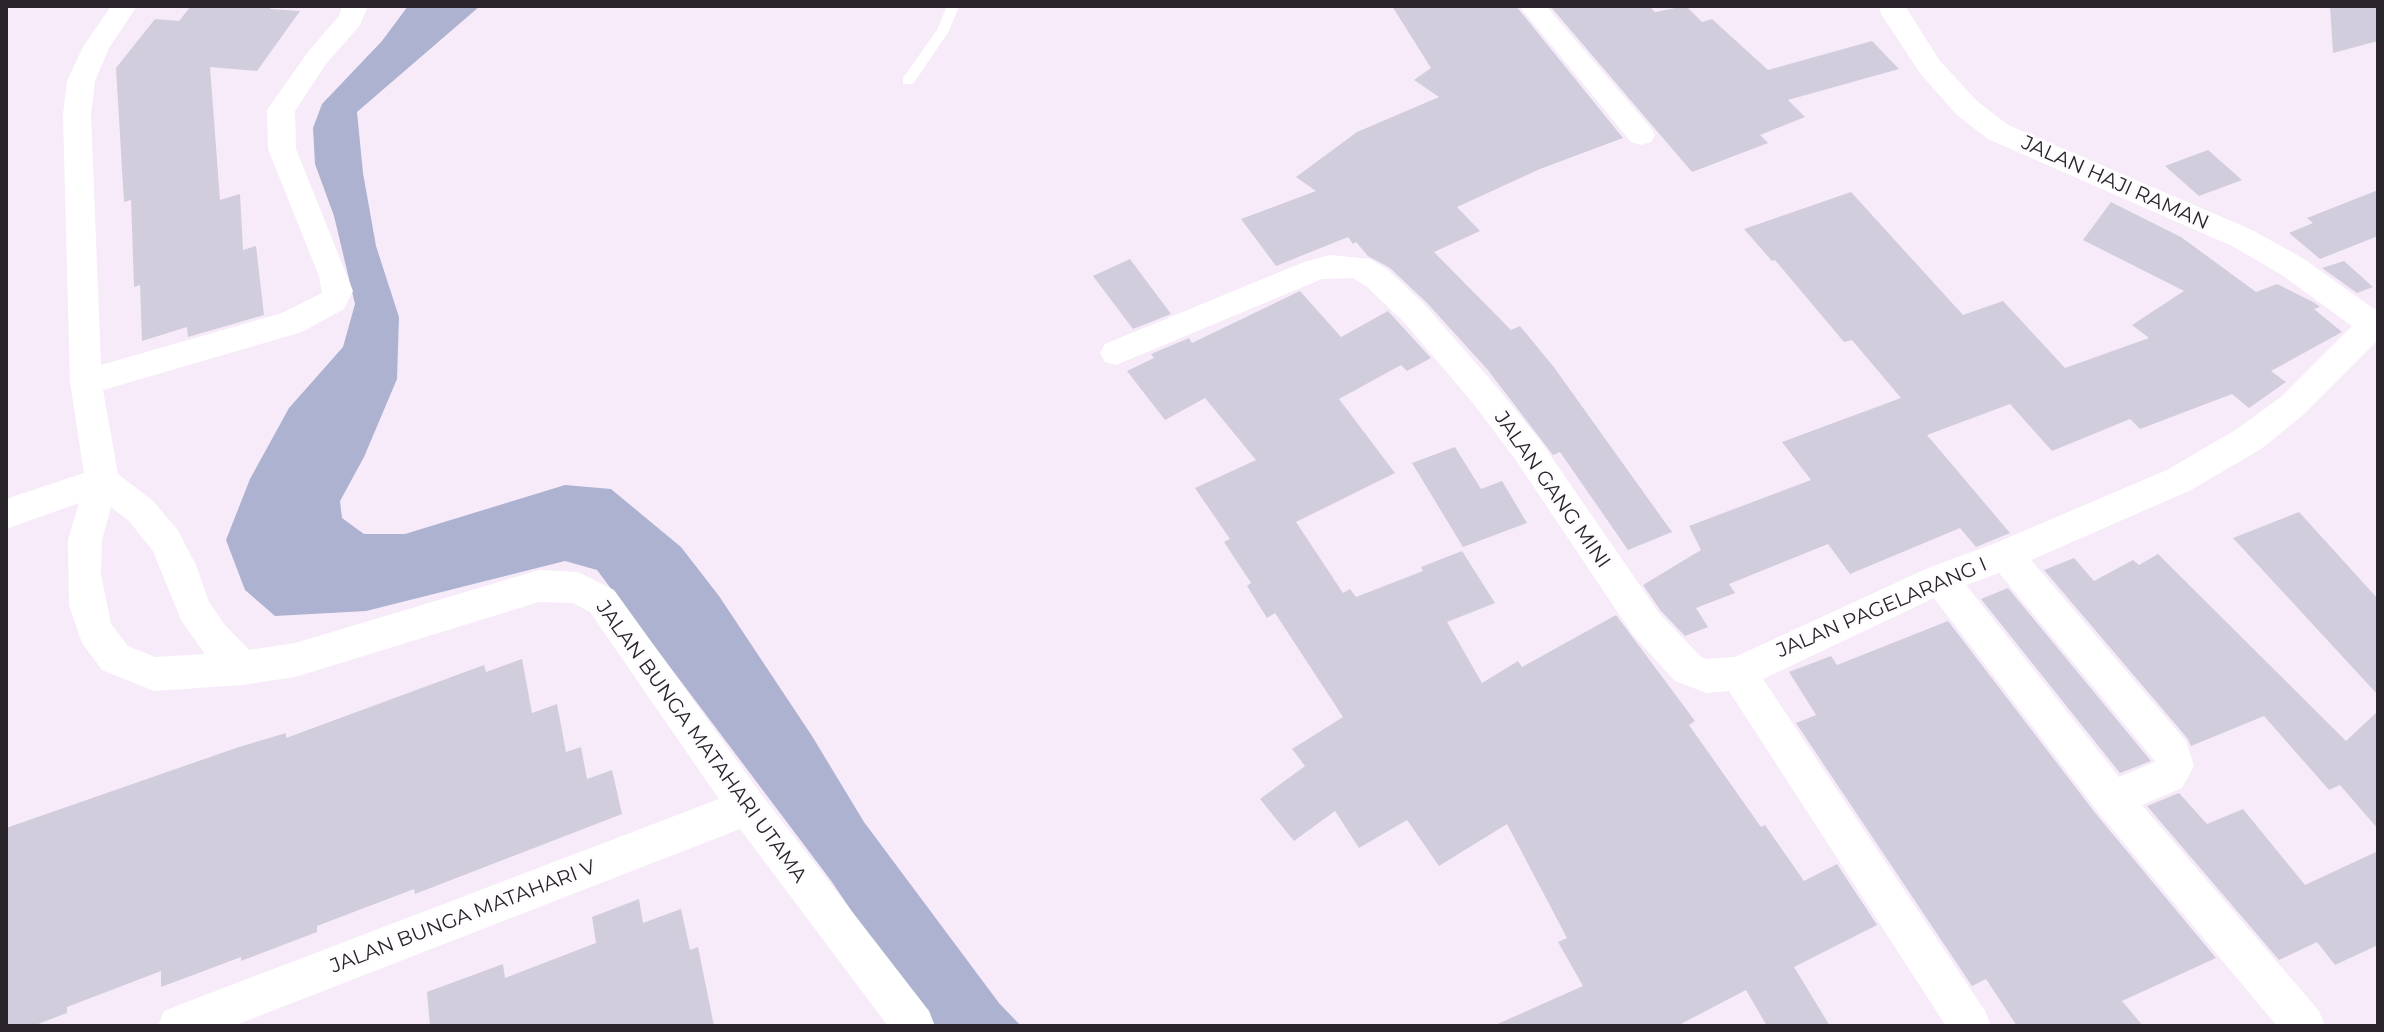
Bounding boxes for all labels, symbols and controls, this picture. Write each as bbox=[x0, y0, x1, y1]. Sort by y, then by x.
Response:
street label: JALAN HAJI RAMAN bbox=[2018, 131, 2212, 235]
street label: JALAN GANG MINI bbox=[1489, 407, 1615, 573]
street label: JALAN PAGELARANG I bbox=[1773, 553, 1991, 663]
street label: JALAN BUNGA MATAHARI UTAMA bbox=[591, 597, 811, 887]
street label: JALAN BUNGA MATAHARI V bbox=[327, 855, 599, 979]

